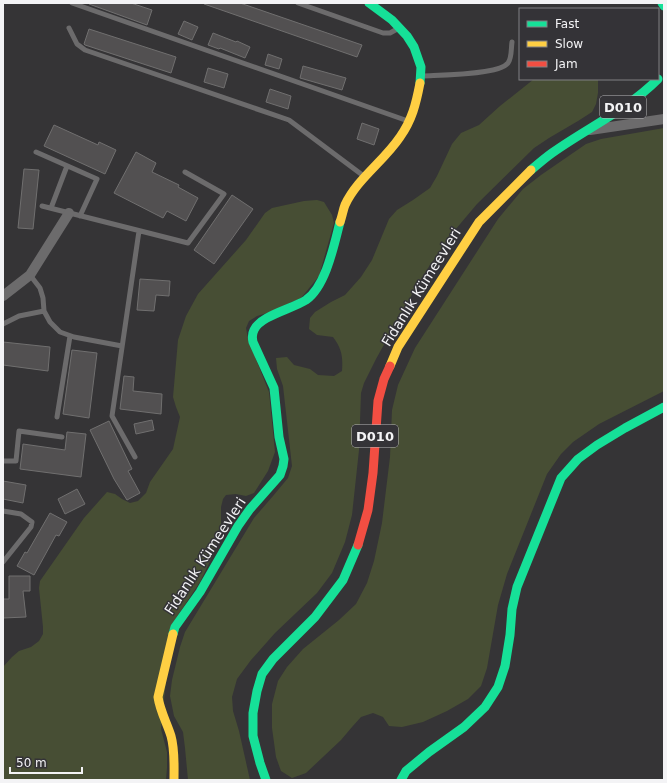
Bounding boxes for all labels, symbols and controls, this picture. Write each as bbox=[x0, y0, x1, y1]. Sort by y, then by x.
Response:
legend bbox=[519, 8, 659, 80]
text: Fast bbox=[555, 17, 579, 31]
text: Slow bbox=[555, 37, 583, 51]
text: Jam bbox=[554, 57, 578, 71]
road number: D010 bbox=[600, 96, 646, 118]
street label: Fidanlık Kümeevleri bbox=[378, 225, 464, 349]
road number: D010 bbox=[352, 425, 398, 447]
street label: Fidanlık Kümeevleri bbox=[161, 495, 249, 617]
scale bar bbox=[10, 749, 82, 775]
text: 50 m bbox=[16, 756, 47, 770]

